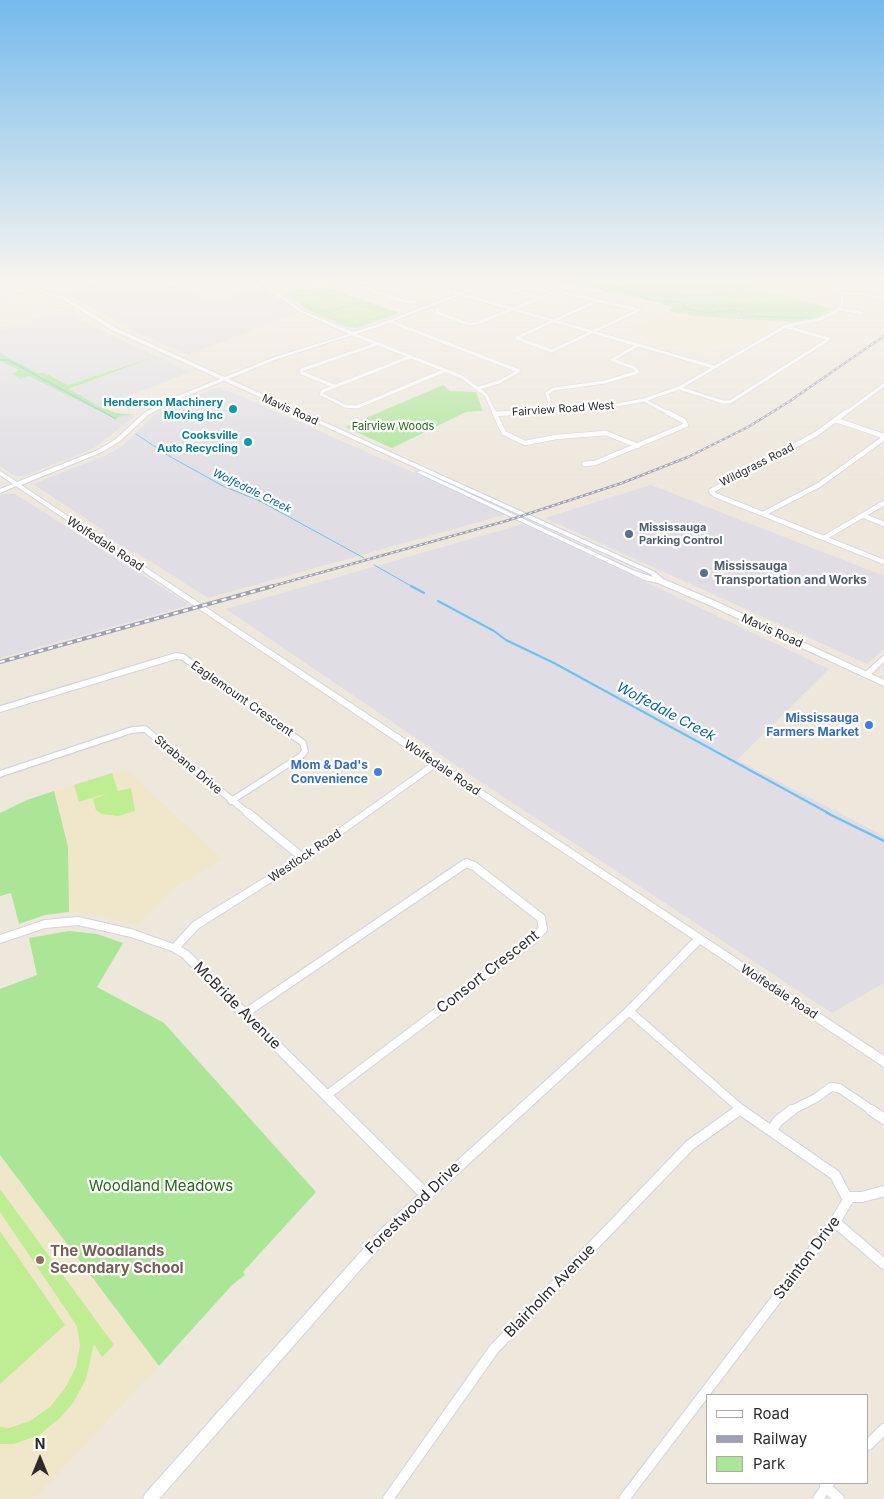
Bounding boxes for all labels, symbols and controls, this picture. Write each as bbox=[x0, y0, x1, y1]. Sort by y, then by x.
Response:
street label: Mavis Road bbox=[260, 392, 320, 428]
place label: Henderson Machinery Moving Inc bbox=[103, 396, 223, 422]
street label: Fairview Road West bbox=[512, 399, 614, 419]
marker: Henderson Machinery Moving Inc bbox=[227, 403, 239, 415]
park label: Fairview Woods bbox=[352, 420, 434, 434]
place label: Cooksville Auto Recycling bbox=[157, 429, 238, 455]
marker: Cooksville Auto Recycling bbox=[242, 436, 254, 448]
street label: Wildgrass Road bbox=[718, 441, 796, 489]
water label: Wolfedale Creek bbox=[210, 466, 294, 516]
street label: Wolfedale Road bbox=[64, 514, 146, 574]
place label: Mississauga Parking Control bbox=[639, 521, 722, 547]
marker: Mississauga Parking Control bbox=[623, 528, 635, 540]
place label: Mississauga Transportation and Works bbox=[714, 559, 867, 587]
marker: Mississauga Transportation and Works bbox=[698, 567, 710, 579]
street label: Mavis Road bbox=[739, 611, 805, 651]
street label: Eaglemount Crescent bbox=[188, 658, 296, 740]
water label: Wolfedale Creek bbox=[614, 679, 718, 745]
place label: Mississauga Farmers Market bbox=[766, 711, 859, 739]
marker: Mississauga Farmers Market bbox=[863, 719, 875, 731]
street label: Strabane Drive bbox=[151, 732, 225, 798]
street label: Wolfedale Road bbox=[401, 737, 483, 799]
place label: Mom & Dad's Convenience bbox=[291, 758, 368, 786]
marker: Mom & Dad's Convenience bbox=[372, 766, 384, 778]
street label: Westlock Road bbox=[266, 826, 344, 886]
street label: Consort Crescent bbox=[433, 926, 543, 1018]
street label: McBride Avenue bbox=[190, 959, 284, 1053]
street label: Wolfedale Road bbox=[738, 962, 820, 1022]
street label: Forestwood Drive bbox=[362, 1158, 464, 1258]
park label: Woodland Meadows bbox=[89, 1177, 233, 1195]
street label: Stainton Drive bbox=[770, 1213, 844, 1303]
street label: Blairholm Avenue bbox=[501, 1241, 599, 1341]
place label: The Woodlands Secondary School bbox=[50, 1242, 184, 1277]
marker: The Woodlands Secondary School bbox=[34, 1254, 46, 1266]
legend bbox=[706, 1394, 869, 1484]
text: Road bbox=[753, 1404, 789, 1423]
text: Railway bbox=[753, 1429, 807, 1448]
north arrow bbox=[15, 1434, 65, 1484]
text: N bbox=[35, 1435, 45, 1452]
text: Park bbox=[753, 1454, 785, 1473]

